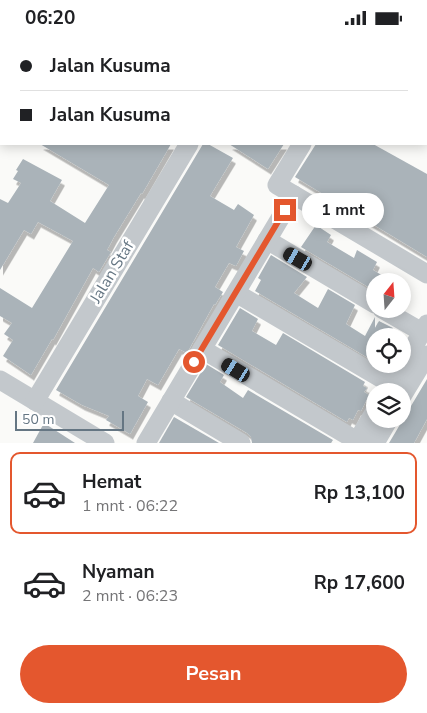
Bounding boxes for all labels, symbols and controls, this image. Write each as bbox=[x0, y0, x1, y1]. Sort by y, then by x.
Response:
text: 06:20 bbox=[25, 5, 75, 31]
text: Jalan Kusuma bbox=[50, 53, 171, 79]
text: Jalan Kusuma bbox=[50, 102, 171, 128]
callout: 1 mnt bbox=[302, 193, 385, 227]
route end bbox=[274, 199, 296, 221]
text: 1 mnt bbox=[321, 199, 365, 221]
street label: Jalan Staf bbox=[84, 236, 140, 308]
car bbox=[281, 245, 314, 273]
north arrow bbox=[366, 273, 411, 317]
map controls bbox=[366, 273, 411, 428]
button: locate bbox=[366, 328, 411, 373]
route start bbox=[183, 351, 205, 373]
car bbox=[219, 356, 252, 384]
button: layers bbox=[366, 383, 411, 428]
scale bar bbox=[15, 408, 124, 431]
text: 50 m bbox=[22, 410, 54, 429]
text: Hemat bbox=[82, 469, 141, 495]
icon: car bbox=[22, 471, 67, 516]
text: Rp 13,100 bbox=[314, 480, 405, 506]
text: 1 mnt · 06:22 bbox=[82, 495, 178, 517]
text: Nyaman bbox=[82, 559, 155, 585]
icon: car bbox=[22, 561, 67, 606]
text: Rp 17,600 bbox=[314, 570, 405, 596]
text: 2 mnt · 06:23 bbox=[82, 585, 178, 607]
button: Pesan bbox=[20, 645, 407, 703]

